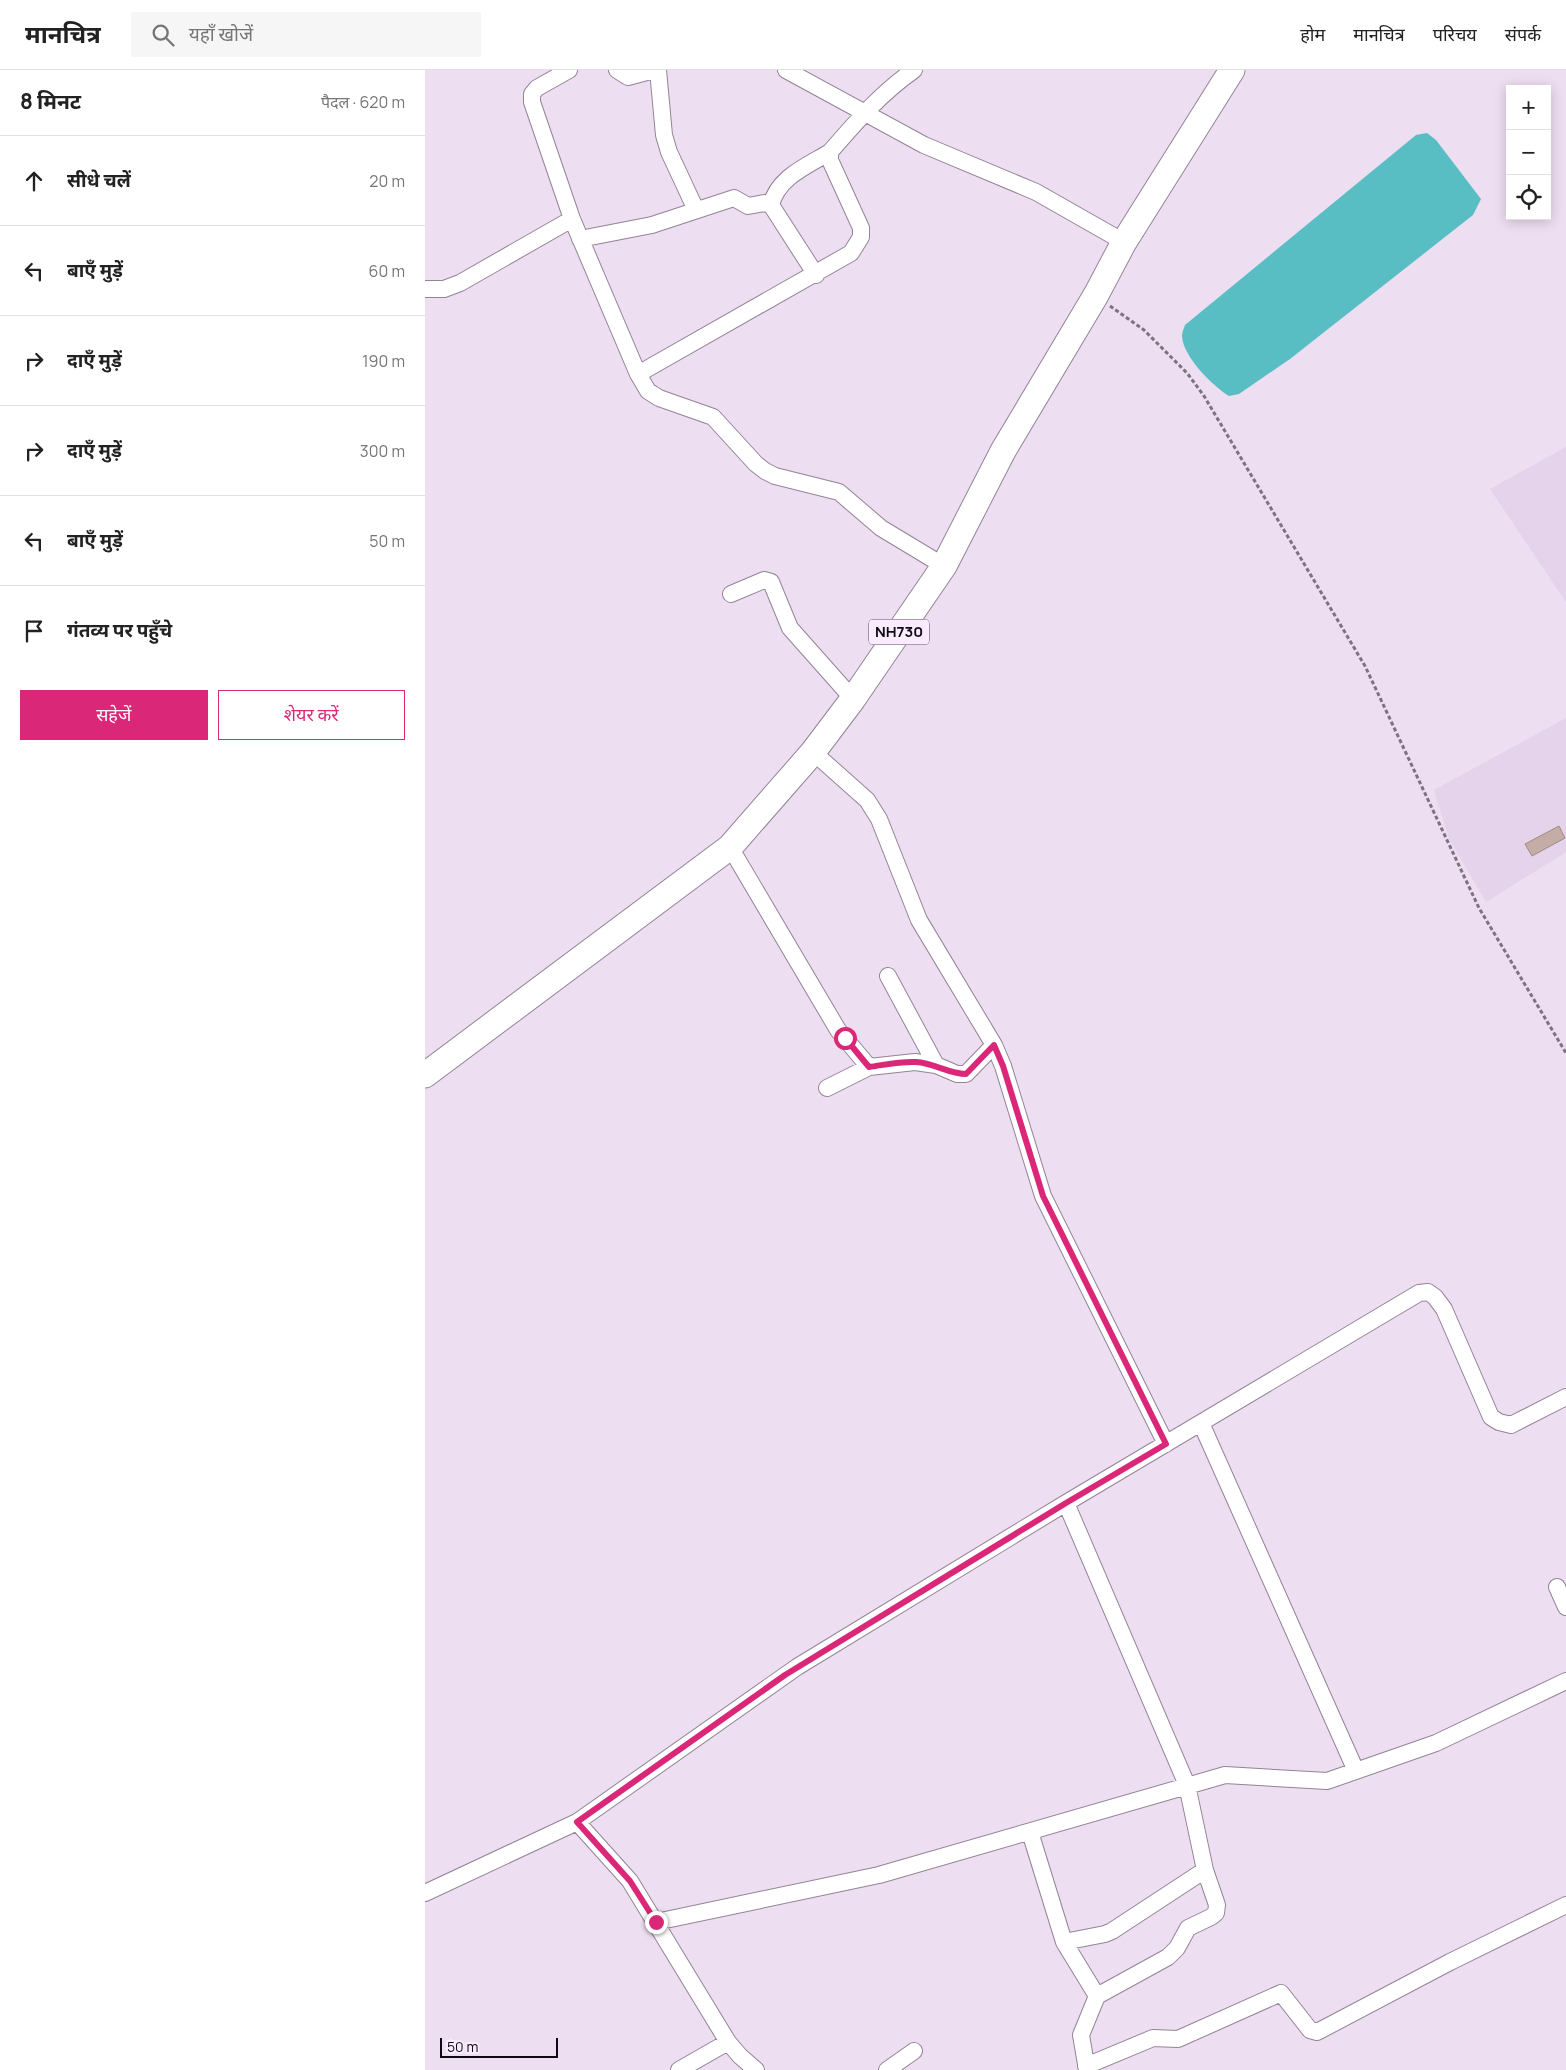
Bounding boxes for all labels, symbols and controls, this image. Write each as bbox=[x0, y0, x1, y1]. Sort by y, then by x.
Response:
search box bbox=[131, 12, 481, 57]
text: मानचित्र bbox=[25, 17, 101, 50]
icon: search bbox=[149, 21, 177, 49]
text: यहाँ खोजें bbox=[189, 21, 253, 47]
text: होम bbox=[1300, 22, 1325, 46]
text: मानचित्र bbox=[1353, 22, 1405, 46]
text: परिचय bbox=[1433, 22, 1477, 46]
text: संपर्क bbox=[1505, 22, 1541, 46]
map controls bbox=[1506, 85, 1551, 220]
button: + bbox=[1506, 85, 1551, 130]
text: 8 मिनट bbox=[20, 87, 81, 115]
text: पैदल · 620 m bbox=[321, 91, 405, 113]
button: − bbox=[1506, 130, 1551, 175]
icon: ahead bbox=[20, 167, 48, 195]
text: सीधे चलें bbox=[67, 167, 131, 193]
text: 20 m bbox=[369, 170, 405, 192]
button: locate bbox=[1506, 175, 1551, 220]
icon: left bbox=[20, 257, 48, 285]
text: बाएँ मुड़ें bbox=[67, 257, 123, 283]
text: 60 m bbox=[369, 260, 405, 282]
icon: right bbox=[20, 347, 48, 375]
text: दाएँ मुड़ें bbox=[67, 347, 122, 373]
text: 190 m bbox=[362, 350, 405, 372]
icon: right bbox=[20, 437, 48, 465]
text: दाएँ मुड़ें bbox=[67, 437, 122, 463]
text: 300 m bbox=[360, 440, 405, 462]
icon: left bbox=[20, 527, 48, 555]
text: बाएँ मुड़ें bbox=[67, 527, 123, 553]
text: 50 m bbox=[369, 530, 405, 552]
icon: arrive bbox=[20, 617, 48, 645]
text: गंतव्य पर पहुँचे bbox=[67, 617, 172, 643]
road number: NH730 bbox=[869, 620, 929, 644]
button: सहेजें bbox=[20, 690, 208, 740]
button: शेयर करें bbox=[218, 690, 405, 740]
route start bbox=[834, 1027, 857, 1050]
route end bbox=[645, 1911, 668, 1934]
scale bar bbox=[440, 2035, 557, 2058]
text: 50 m bbox=[447, 2037, 478, 2056]

